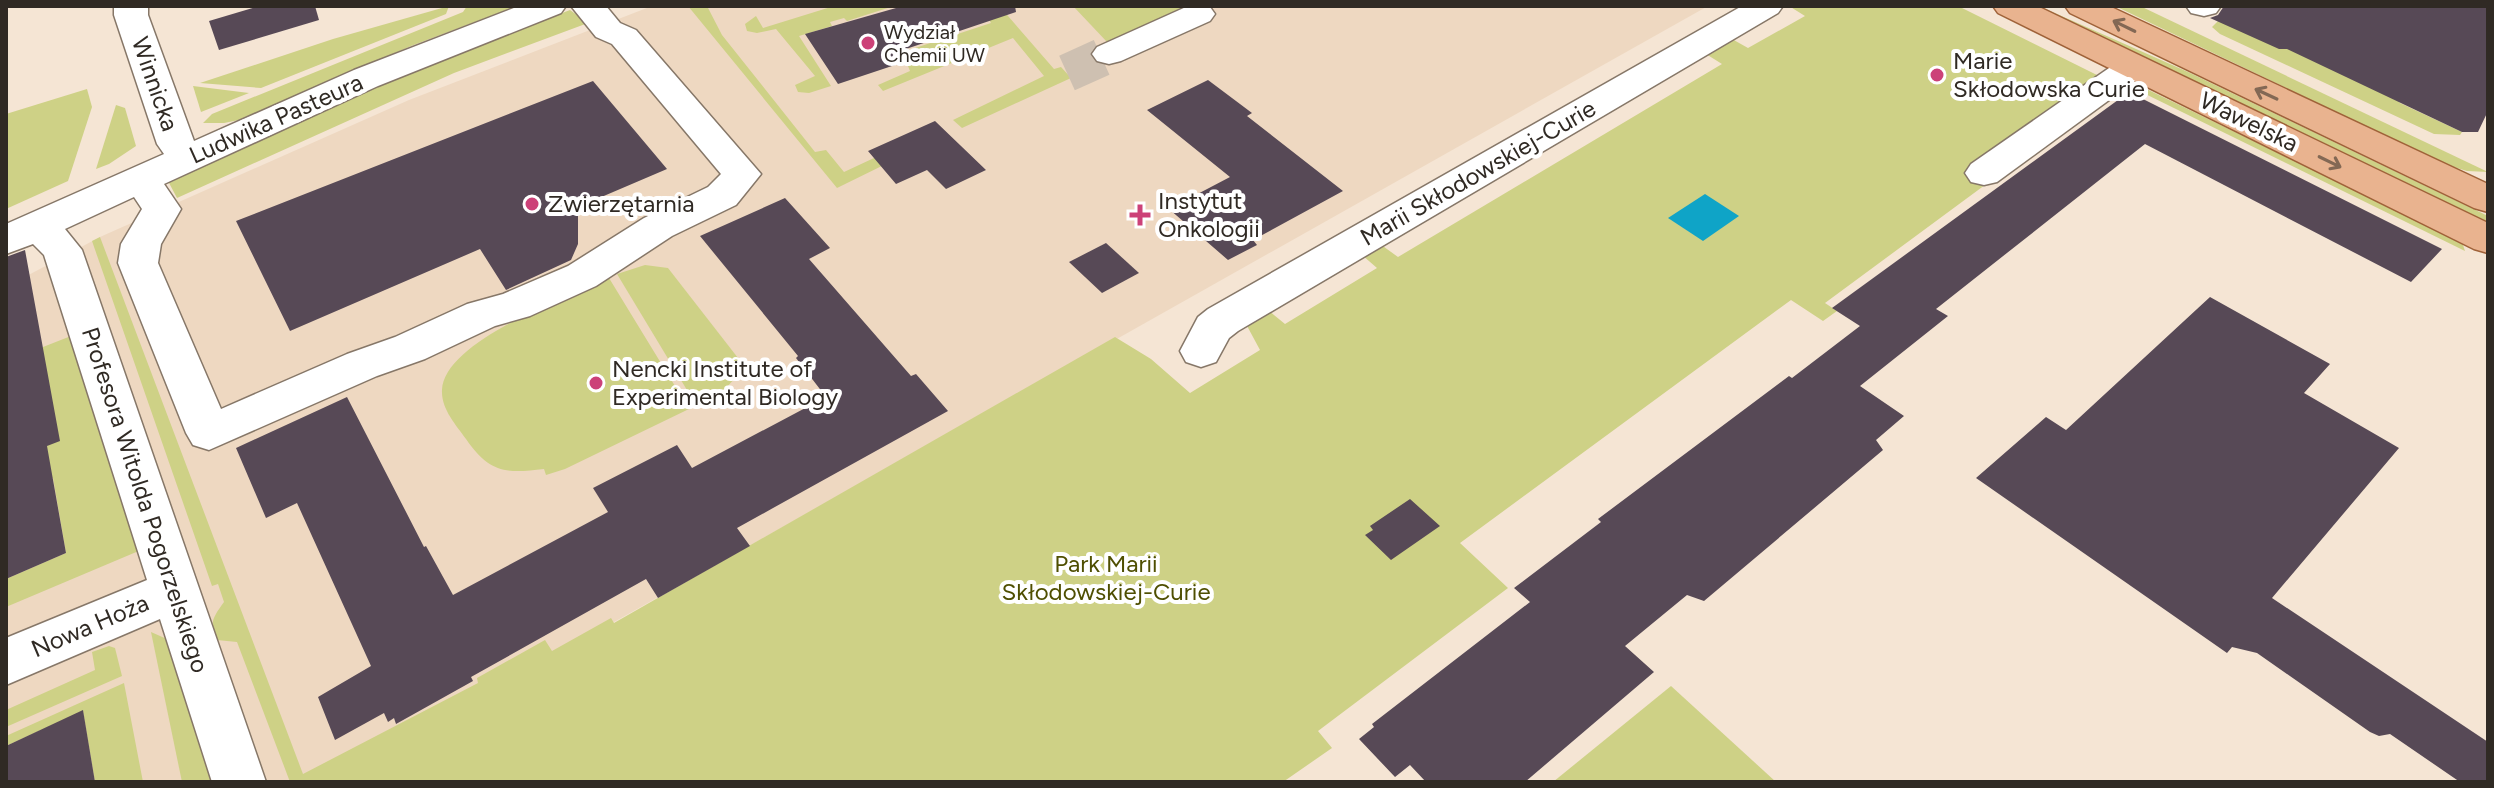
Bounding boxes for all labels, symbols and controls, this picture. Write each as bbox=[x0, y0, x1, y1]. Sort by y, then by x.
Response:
one-way arrow bbox=[2113, 18, 2137, 33]
place label: Wydział Chemii UW bbox=[884, 20, 985, 67]
street label: Winnicka bbox=[126, 33, 185, 135]
marker: Wydział Chemii UW bbox=[859, 34, 877, 52]
place label: Marie Skłodowska Curie bbox=[1953, 46, 2145, 103]
marker: Marie Skłodowska Curie bbox=[1928, 66, 1946, 84]
street label: Ludwika Pasteura bbox=[185, 67, 367, 170]
street label: Wawelska bbox=[2195, 85, 2303, 158]
one-way arrow bbox=[2254, 86, 2278, 101]
street label: Marii Skłodowskiej-Curie bbox=[1355, 93, 1600, 252]
one-way arrow bbox=[2318, 155, 2342, 170]
place label: Instytut Onkologii bbox=[1158, 186, 1260, 243]
place label: Zwierzętarnia bbox=[548, 189, 694, 218]
marker: Zwierzętarnia bbox=[523, 195, 541, 213]
marker: Instytut Onkologii bbox=[1129, 204, 1151, 226]
street label: Profesora Witolda Pogorzelskiego bbox=[76, 323, 215, 676]
place label: Nencki Institute of Experimental Biology bbox=[612, 354, 838, 411]
marker: Nencki Institute of Experimental Biology bbox=[587, 374, 605, 392]
park label: Park Marii Skłodowskiej-Curie bbox=[1002, 549, 1210, 606]
street label: Nowa Hoża bbox=[27, 588, 153, 663]

